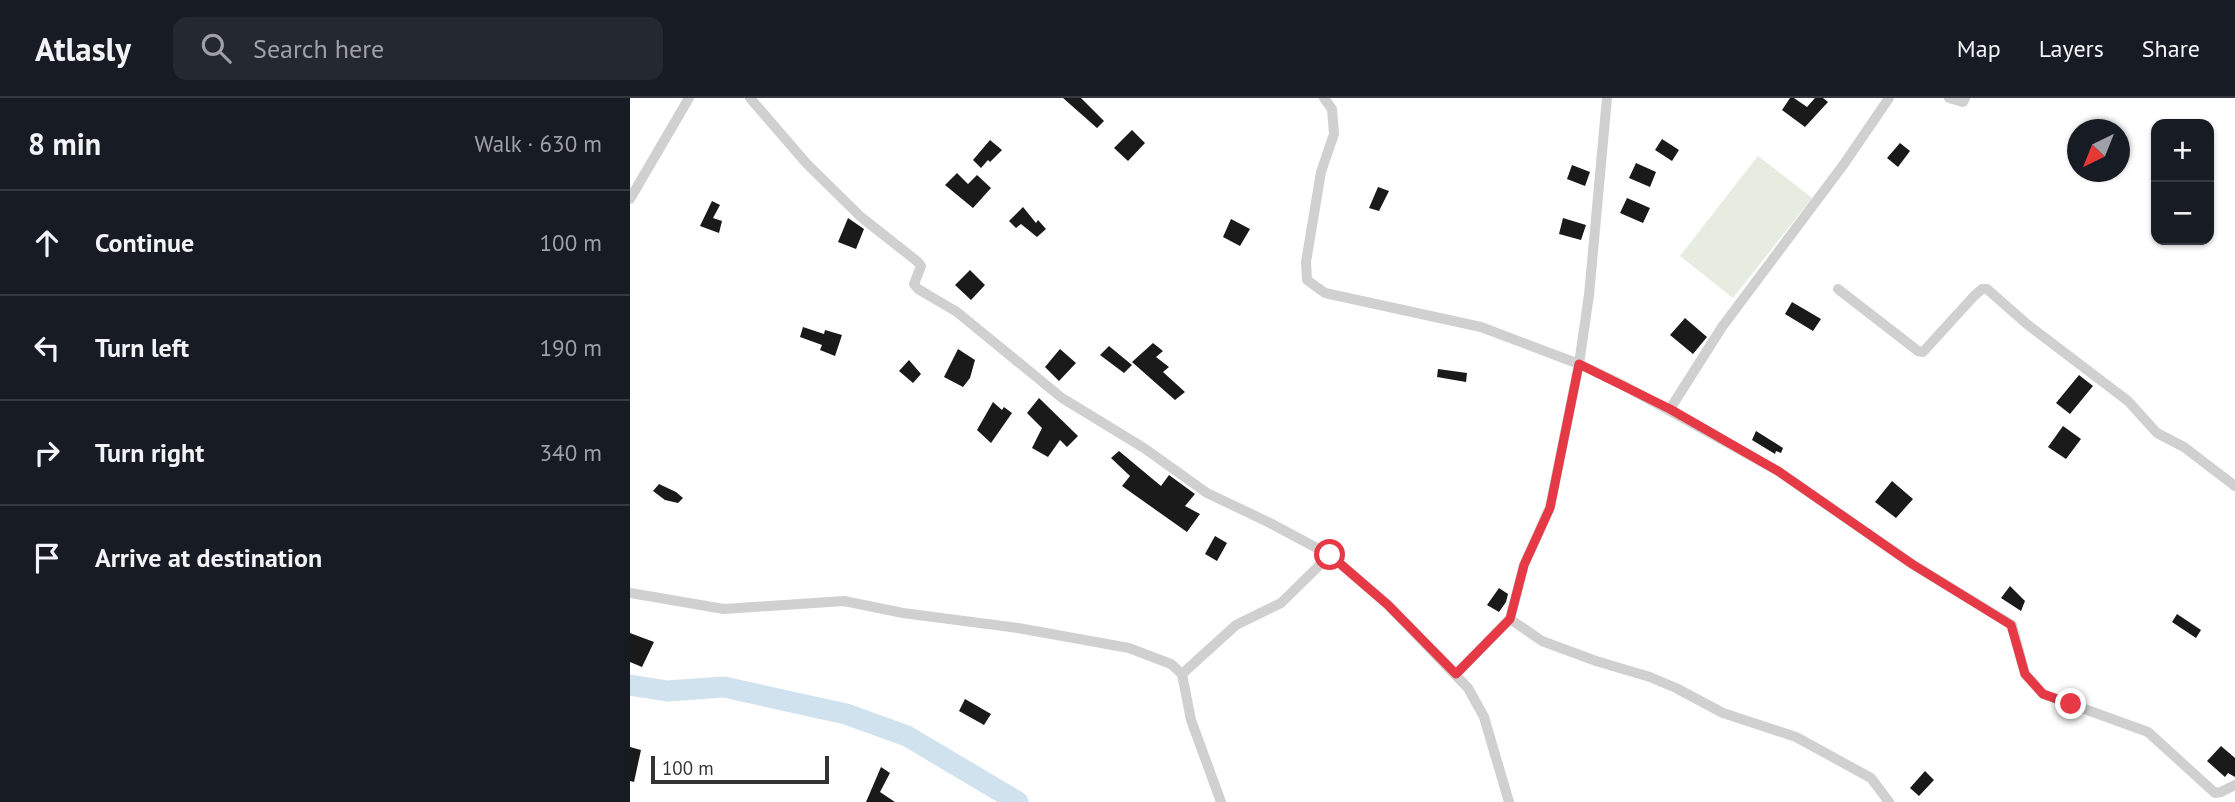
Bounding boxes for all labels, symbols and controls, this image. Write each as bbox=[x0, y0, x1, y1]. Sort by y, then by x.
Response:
search box bbox=[173, 17, 663, 80]
text: Atlasly bbox=[35, 27, 131, 70]
icon: search bbox=[197, 29, 235, 67]
text: Search here bbox=[253, 32, 384, 65]
text: Map bbox=[1957, 33, 2001, 64]
text: Layers bbox=[2039, 33, 2104, 64]
text: Share bbox=[2142, 33, 2200, 64]
north arrow bbox=[2067, 119, 2130, 182]
map controls bbox=[2151, 119, 2214, 245]
button: + bbox=[2151, 119, 2214, 182]
text: 8 min bbox=[28, 124, 101, 163]
text: Walk · 630 m bbox=[475, 129, 602, 158]
button: − bbox=[2151, 182, 2214, 245]
icon: ahead bbox=[28, 224, 66, 262]
text: Continue bbox=[95, 226, 194, 259]
text: 100 m bbox=[540, 228, 602, 257]
icon: left bbox=[28, 329, 66, 367]
text: Turn left bbox=[95, 331, 189, 364]
text: 190 m bbox=[540, 333, 602, 362]
icon: right bbox=[28, 434, 66, 472]
text: Turn right bbox=[95, 436, 204, 469]
text: 340 m bbox=[540, 438, 602, 467]
icon: arrive bbox=[28, 539, 66, 577]
route start bbox=[1314, 539, 1345, 570]
text: Arrive at destination bbox=[95, 541, 322, 574]
route end bbox=[2055, 688, 2086, 719]
scale bar bbox=[651, 753, 830, 785]
text: 100 m bbox=[662, 756, 714, 780]

